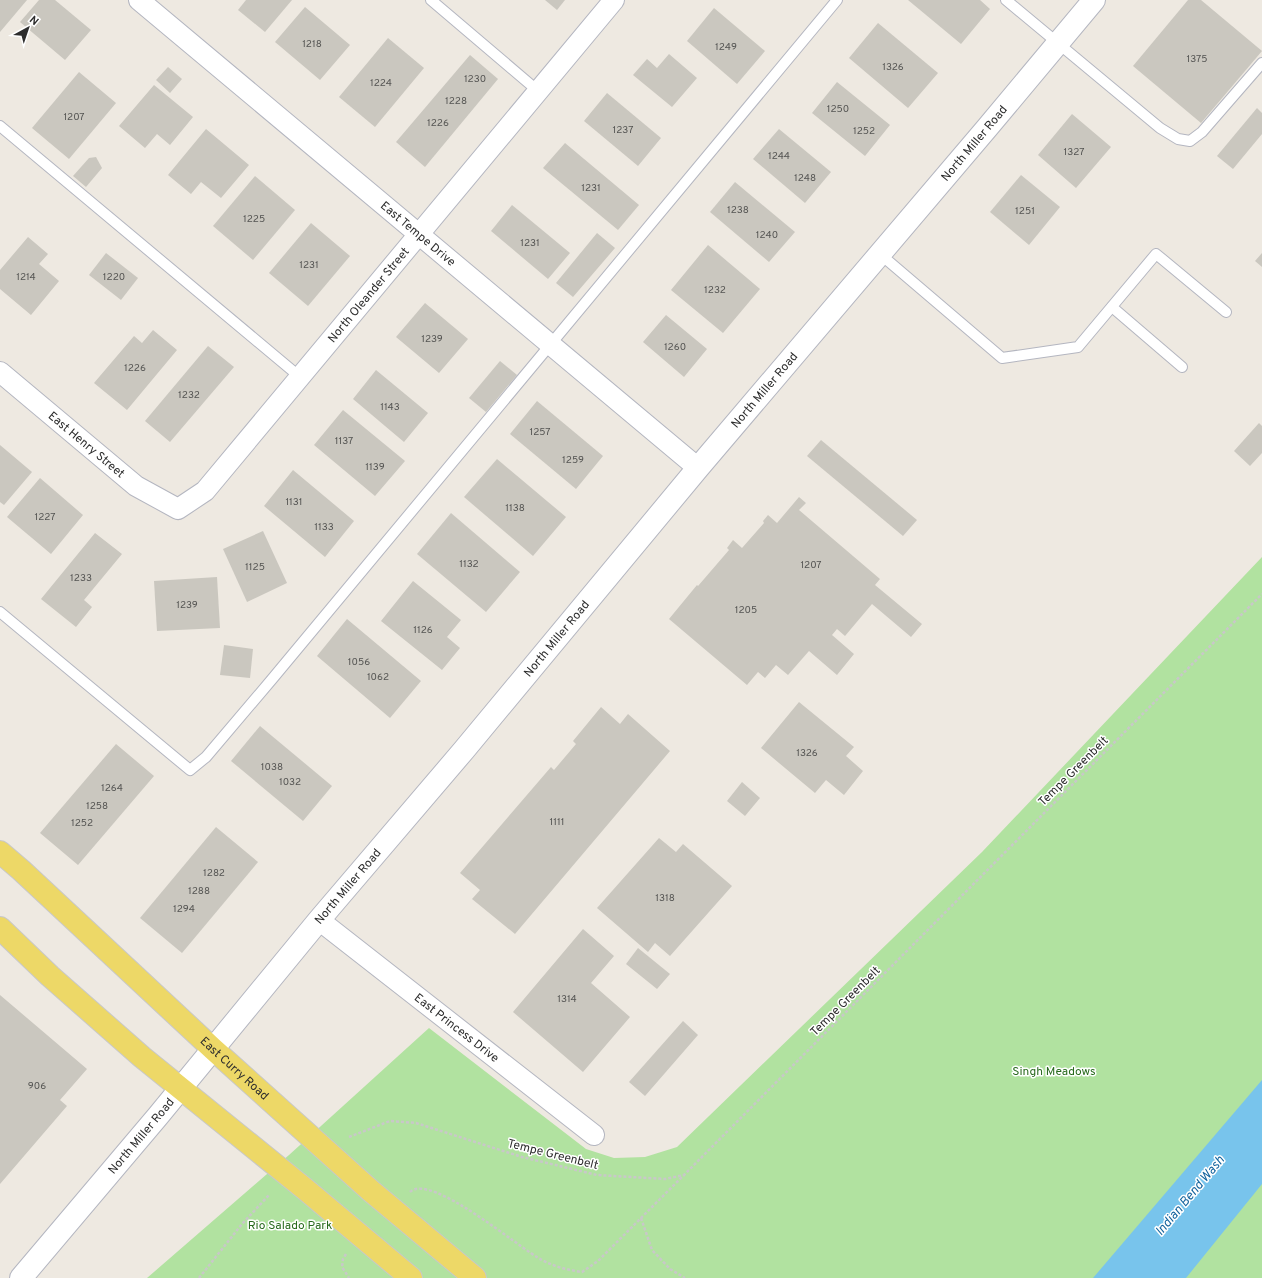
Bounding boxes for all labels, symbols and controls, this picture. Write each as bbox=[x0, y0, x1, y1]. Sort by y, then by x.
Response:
north arrow bbox=[8, 8, 48, 48]
text: N bbox=[26, 13, 41, 29]
house number: 1218 bbox=[302, 38, 322, 51]
house number: 1249 bbox=[715, 41, 737, 54]
house number: 1375 bbox=[1186, 53, 1208, 66]
house number: 1326 bbox=[882, 61, 904, 74]
house number: 1230 bbox=[464, 73, 486, 86]
house number: 1224 bbox=[370, 77, 392, 90]
house number: 1228 bbox=[445, 95, 467, 108]
street label: North Miller Road bbox=[938, 102, 1012, 185]
house number: 1250 bbox=[827, 103, 849, 116]
house number: 1207 bbox=[63, 111, 85, 124]
house number: 1226 bbox=[427, 117, 449, 130]
house number: 1237 bbox=[613, 124, 634, 137]
house number: 1252 bbox=[853, 125, 875, 138]
house number: 1327 bbox=[1064, 146, 1084, 159]
house number: 1244 bbox=[768, 150, 790, 163]
house number: 1248 bbox=[794, 172, 816, 185]
house number: 1231 bbox=[581, 182, 601, 195]
street label: East Tempe Drive bbox=[377, 198, 458, 271]
house number: 1238 bbox=[727, 204, 749, 217]
house number: 1251 bbox=[1015, 205, 1035, 218]
house number: 1225 bbox=[243, 213, 265, 226]
house number: 1240 bbox=[756, 229, 778, 242]
house number: 1231 bbox=[520, 237, 540, 250]
street label: North Oleander Street bbox=[325, 244, 414, 347]
house number: 1231 bbox=[299, 259, 319, 272]
house number: 1214 bbox=[16, 271, 36, 284]
house number: 1220 bbox=[103, 271, 125, 284]
house number: 1232 bbox=[704, 284, 726, 297]
house number: 1239 bbox=[421, 333, 443, 346]
house number: 1260 bbox=[664, 341, 686, 354]
street label: North Miller Road bbox=[728, 349, 802, 432]
house number: 1226 bbox=[124, 362, 146, 375]
house number: 1232 bbox=[178, 389, 200, 402]
house number: 1143 bbox=[380, 401, 400, 414]
street label: East Henry Street bbox=[44, 409, 128, 482]
house number: 1257 bbox=[529, 426, 551, 439]
house number: 1137 bbox=[335, 435, 353, 448]
house number: 1259 bbox=[562, 454, 584, 467]
house number: 1139 bbox=[365, 461, 385, 474]
house number: 1131 bbox=[285, 496, 303, 509]
house number: 1138 bbox=[505, 502, 525, 515]
house number: 1227 bbox=[34, 511, 56, 524]
house number: 1133 bbox=[314, 521, 334, 534]
house number: 1132 bbox=[459, 558, 479, 571]
house number: 1207 bbox=[800, 559, 822, 572]
house number: 1125 bbox=[245, 561, 265, 574]
house number: 1233 bbox=[70, 572, 92, 585]
street label: North Miller Road bbox=[521, 598, 594, 681]
house number: 1239 bbox=[176, 599, 198, 612]
house number: 1205 bbox=[735, 604, 757, 617]
house number: 1126 bbox=[413, 624, 433, 637]
house number: 1056 bbox=[348, 656, 370, 669]
house number: 1062 bbox=[367, 671, 389, 684]
street label: Tempe Greenbelt bbox=[1035, 733, 1112, 810]
house number: 1326 bbox=[796, 747, 818, 760]
house number: 1038 bbox=[261, 761, 283, 774]
house number: 1032 bbox=[279, 776, 301, 789]
house number: 1264 bbox=[101, 782, 123, 795]
house number: 1258 bbox=[86, 800, 108, 813]
house number: 1111 bbox=[550, 816, 564, 829]
house number: 1252 bbox=[71, 817, 93, 830]
street label: North Miller Road bbox=[312, 846, 385, 928]
house number: 1282 bbox=[203, 867, 225, 880]
house number: 1288 bbox=[188, 885, 210, 898]
house number: 1318 bbox=[655, 892, 675, 905]
house number: 1294 bbox=[173, 903, 195, 916]
street label: Tempe Greenbelt bbox=[807, 963, 884, 1040]
street label: East Princess Drive bbox=[411, 990, 502, 1067]
house number: 1314 bbox=[557, 993, 577, 1006]
street label: East Curry Road bbox=[196, 1034, 272, 1104]
park label: Singh Meadows bbox=[1012, 1064, 1096, 1080]
house number: 906 bbox=[28, 1080, 46, 1093]
street label: North Miller Road bbox=[105, 1095, 178, 1178]
street label: Tempe Greenbelt bbox=[506, 1136, 600, 1174]
water label: Indian Bend Wash bbox=[1152, 1153, 1229, 1239]
park label: Rio Salado Park bbox=[248, 1218, 332, 1234]

